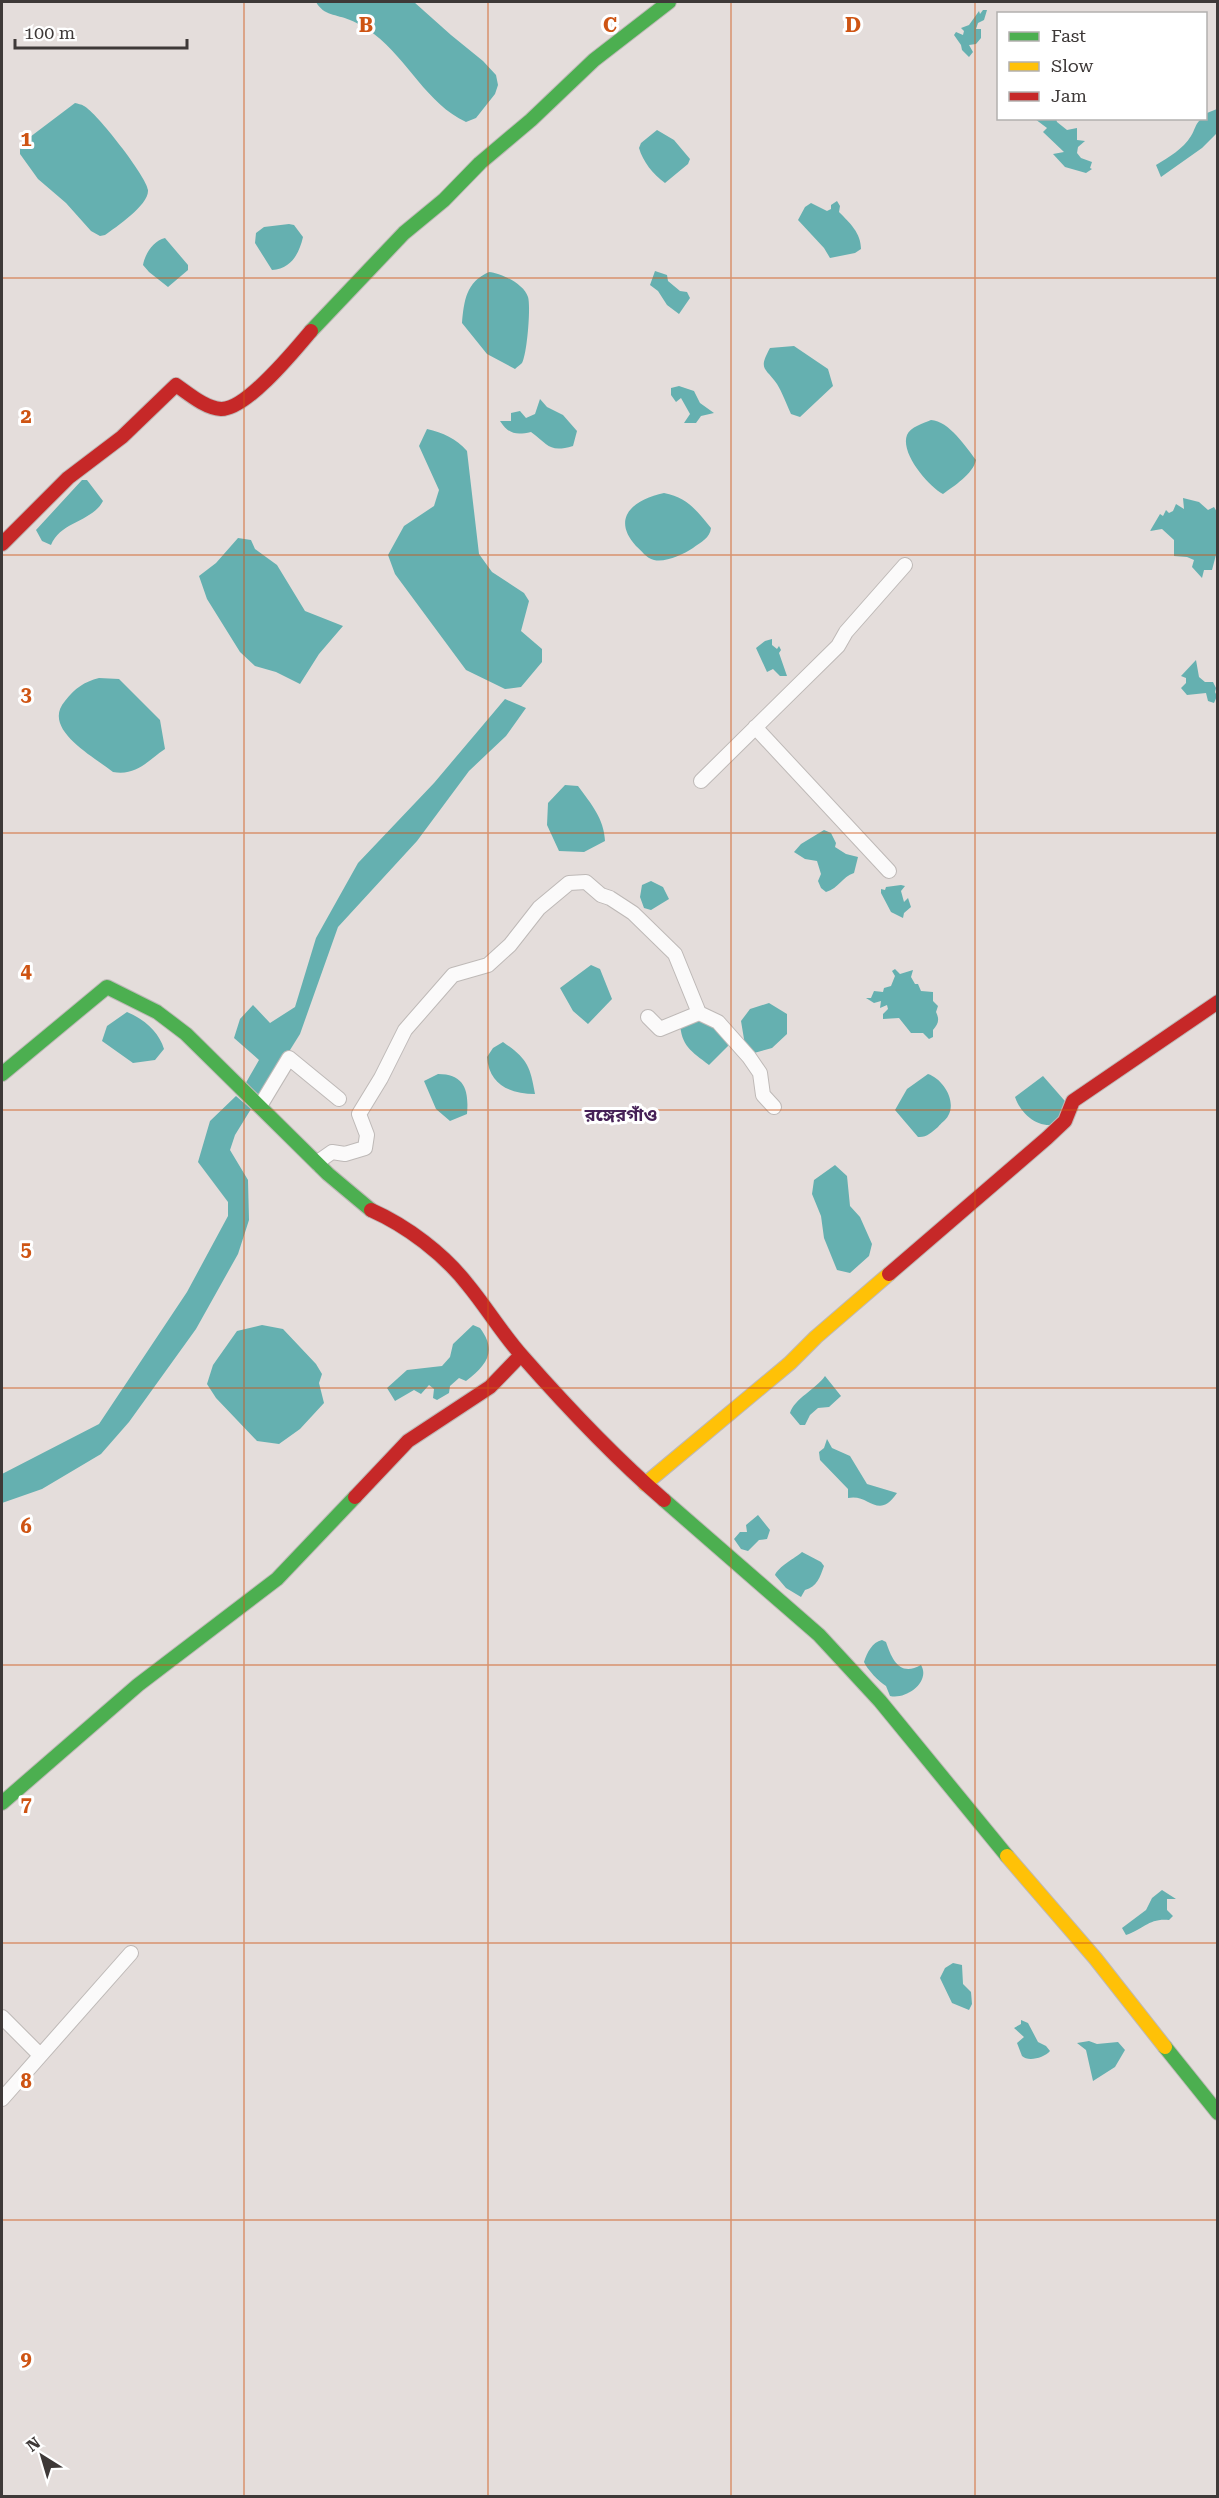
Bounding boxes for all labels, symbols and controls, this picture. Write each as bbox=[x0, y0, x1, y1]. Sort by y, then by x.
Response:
scale bar bbox=[15, 12, 188, 50]
legend bbox=[997, 12, 1207, 120]
text: B bbox=[359, 13, 373, 37]
text: C bbox=[603, 13, 617, 37]
text: D bbox=[845, 13, 861, 37]
text: 100 m bbox=[24, 22, 75, 43]
text: Fast bbox=[1051, 25, 1086, 46]
text: Slow bbox=[1051, 55, 1093, 76]
text: Jam bbox=[1051, 85, 1087, 106]
text: 1 bbox=[20, 127, 32, 151]
text: 2 bbox=[20, 404, 32, 428]
text: 3 bbox=[20, 682, 32, 706]
text: 4 bbox=[20, 959, 32, 983]
district label: রঙ্গেরগাঁও bbox=[584, 1104, 657, 1125]
text: 5 bbox=[20, 1237, 32, 1261]
text: 6 bbox=[20, 1514, 32, 1538]
text: 7 bbox=[20, 1792, 32, 1816]
text: 8 bbox=[20, 2069, 32, 2093]
text: 9 bbox=[20, 2347, 32, 2371]
north arrow bbox=[12, 2426, 72, 2486]
text: N bbox=[23, 2433, 44, 2456]

